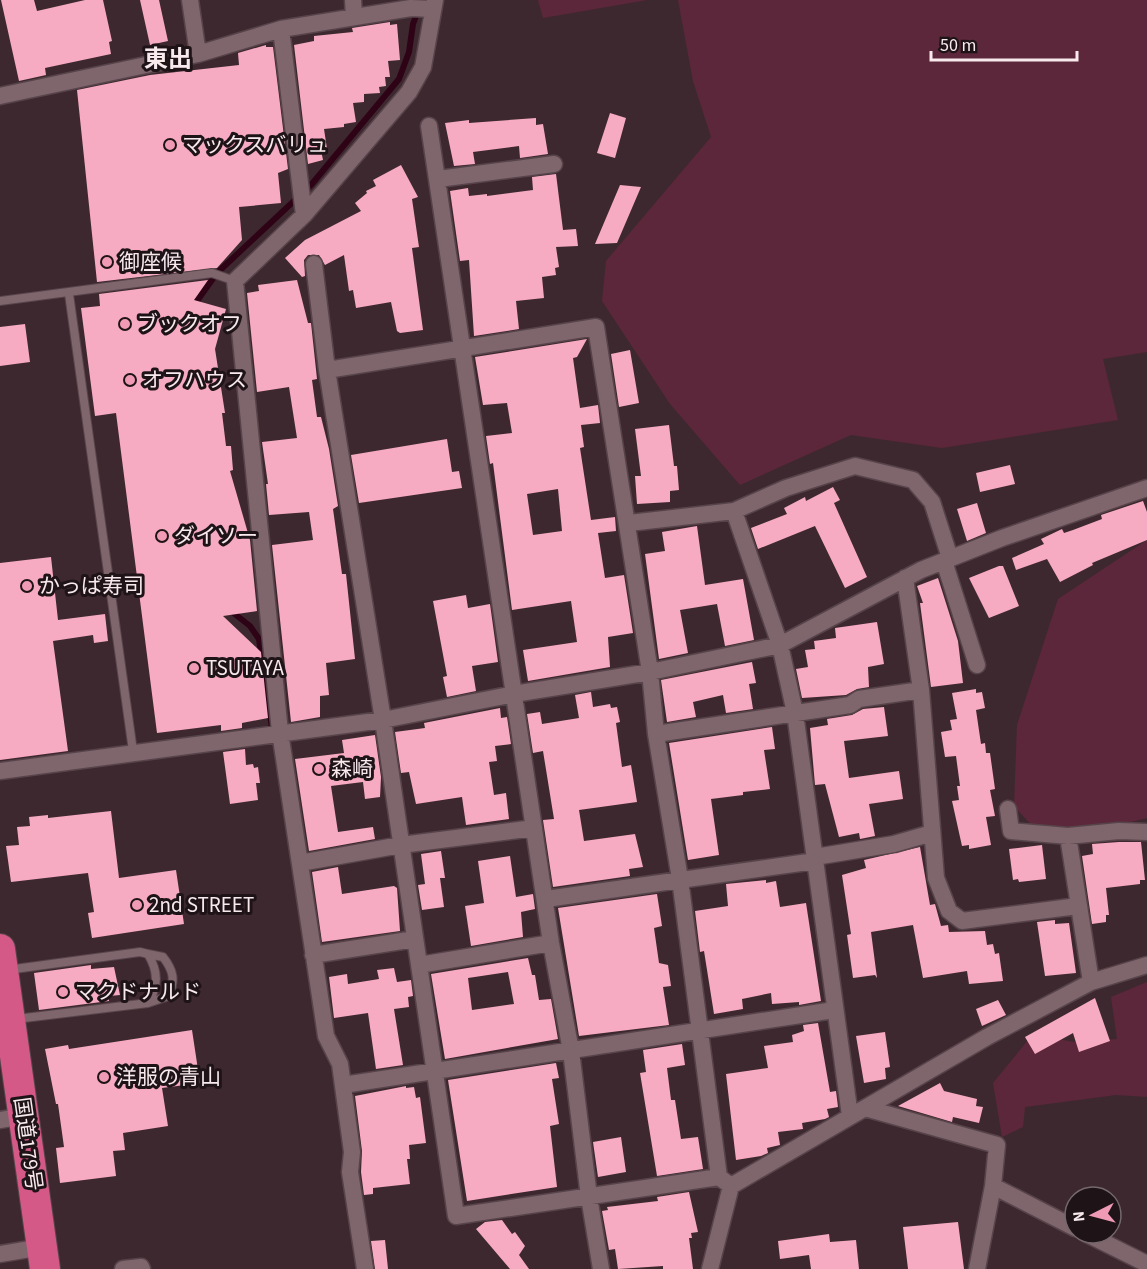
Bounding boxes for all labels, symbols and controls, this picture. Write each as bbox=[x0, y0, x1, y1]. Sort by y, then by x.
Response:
scale bar bbox=[931, 24, 1076, 62]
text: 50 m bbox=[940, 33, 976, 58]
district label: 東出 bbox=[144, 42, 192, 77]
place label: マックスバリュ bbox=[182, 130, 328, 160]
marker: マックスバリュ bbox=[163, 138, 177, 152]
place label: 御座候 bbox=[119, 247, 182, 277]
marker: 御座候 bbox=[100, 255, 114, 269]
place label: ブックオフ bbox=[137, 309, 242, 339]
marker: ブックオフ bbox=[118, 317, 132, 331]
place label: オフハウス bbox=[142, 365, 247, 395]
marker: オフハウス bbox=[123, 373, 137, 387]
place label: ダイソー bbox=[174, 521, 258, 551]
marker: ダイソー bbox=[155, 529, 169, 543]
place label: かっぱ寿司 bbox=[39, 571, 144, 601]
marker: かっぱ寿司 bbox=[20, 579, 34, 593]
place label: TSUTAYA bbox=[206, 653, 284, 683]
marker: TSUTAYA bbox=[187, 661, 201, 675]
place label: 森崎 bbox=[331, 754, 373, 784]
marker: 森崎 bbox=[312, 762, 326, 776]
place label: 2nd STREET bbox=[149, 890, 254, 920]
marker: 2nd STREET bbox=[130, 898, 144, 912]
place label: マクドナルド bbox=[75, 977, 201, 1007]
marker: マクドナルド bbox=[56, 985, 70, 999]
place label: 洋服の青山 bbox=[116, 1062, 221, 1092]
marker: 洋服の青山 bbox=[97, 1070, 111, 1084]
street label: 国道179号 bbox=[7, 1095, 49, 1193]
north arrow bbox=[1063, 1185, 1123, 1245]
text: N bbox=[1068, 1210, 1091, 1223]

